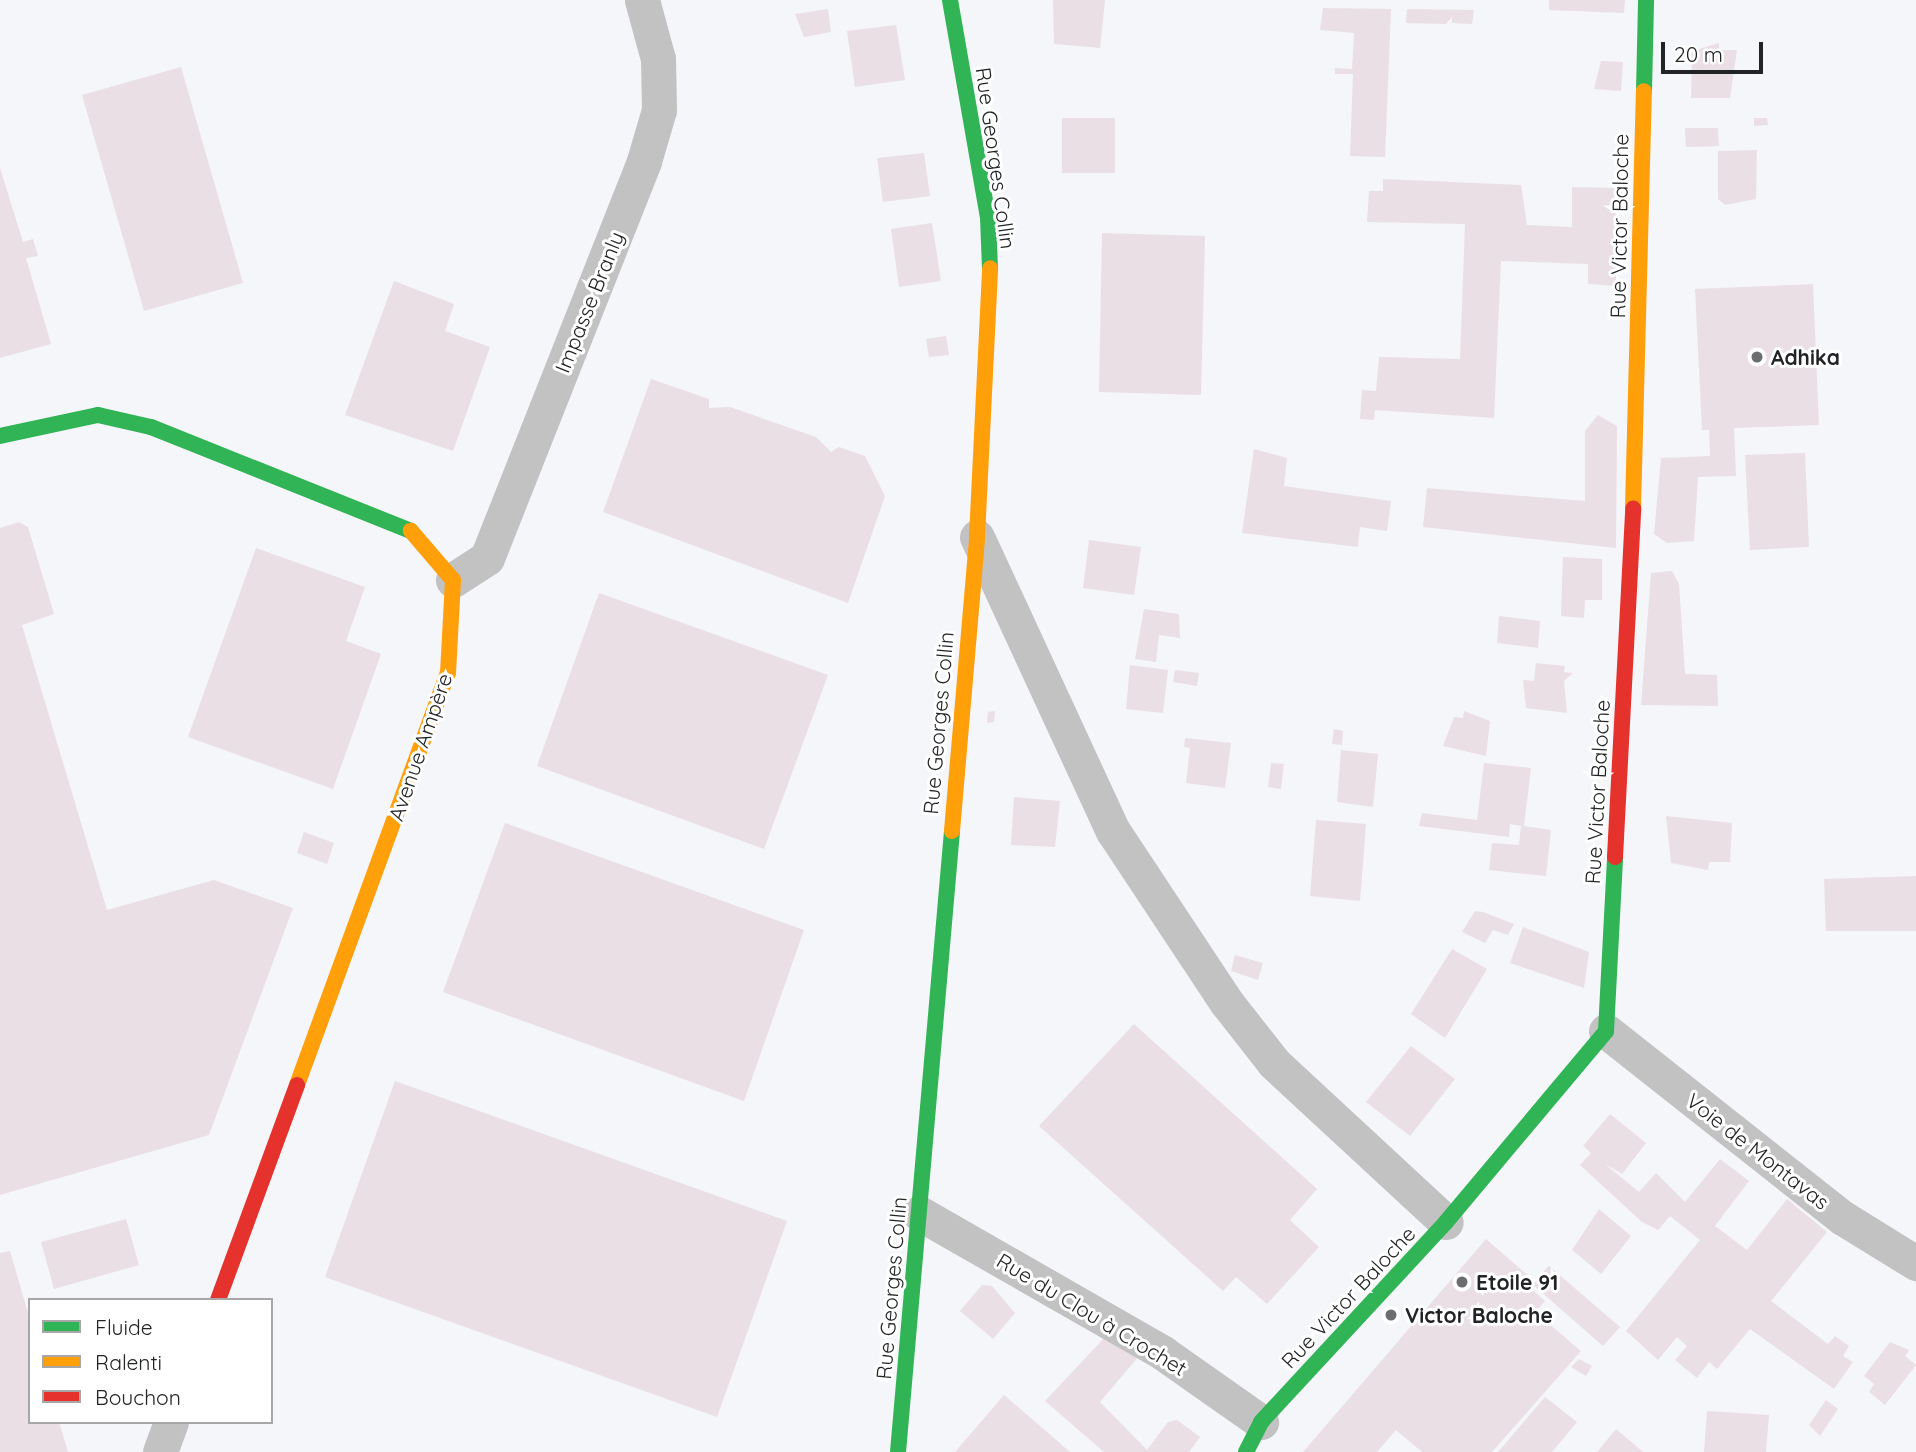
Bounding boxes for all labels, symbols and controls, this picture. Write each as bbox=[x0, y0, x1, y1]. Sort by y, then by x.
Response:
scale bar bbox=[1664, 28, 1766, 72]
text: 20 m bbox=[1674, 41, 1723, 67]
street label: Rue Georges Collin bbox=[971, 66, 1021, 250]
street label: Rue Victor Baloche bbox=[1605, 133, 1633, 319]
street label: Impasse Branly bbox=[549, 228, 629, 376]
place label: Adhika bbox=[1771, 344, 1840, 370]
marker: Adhika bbox=[1749, 349, 1765, 365]
street label: Rue Georges Collin bbox=[917, 631, 959, 815]
street label: Avenue Ampère bbox=[383, 670, 457, 824]
street label: Rue Victor Baloche bbox=[1580, 699, 1614, 885]
street label: Voie de Montavas bbox=[1682, 1088, 1834, 1214]
street label: Rue Georges Collin bbox=[870, 1196, 912, 1380]
street label: Rue Victor Baloche bbox=[1276, 1221, 1420, 1373]
street label: Rue du Clou à Crochet bbox=[992, 1247, 1192, 1381]
place label: Etoile 91 bbox=[1476, 1269, 1558, 1295]
marker: Etoile 91 bbox=[1454, 1274, 1470, 1290]
legend bbox=[28, 1298, 273, 1424]
place label: Victor Baloche bbox=[1405, 1302, 1553, 1328]
marker: Victor Baloche bbox=[1383, 1307, 1399, 1323]
text: Fluide bbox=[95, 1314, 153, 1340]
text: Ralenti bbox=[95, 1349, 162, 1375]
text: Bouchon bbox=[95, 1384, 181, 1410]

